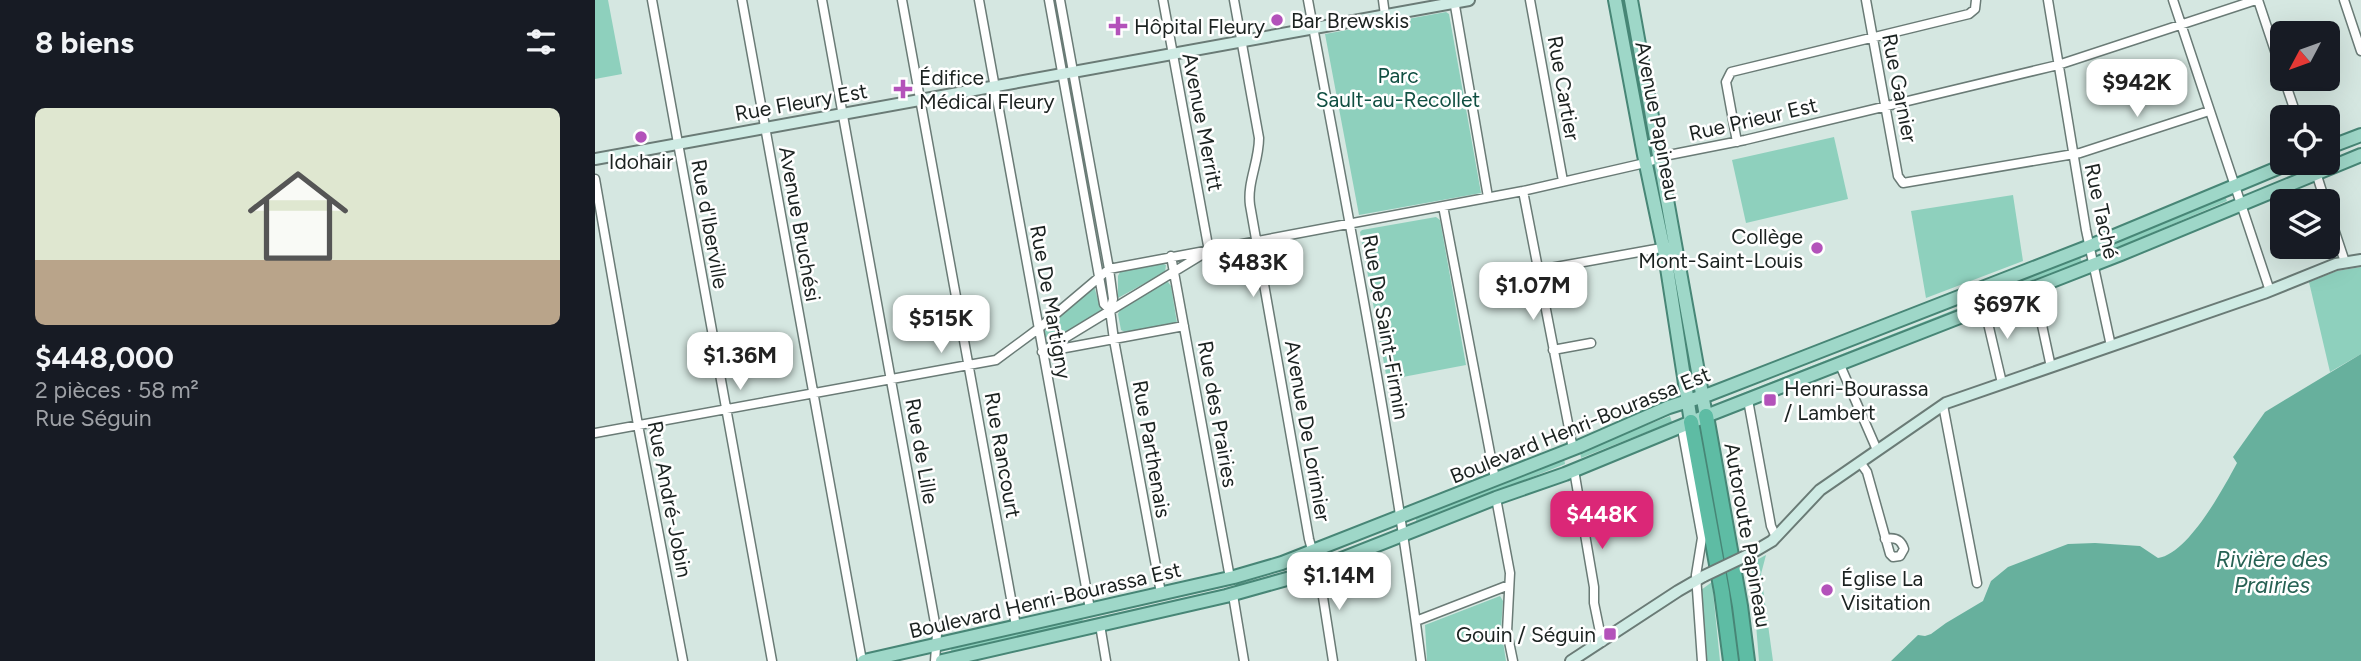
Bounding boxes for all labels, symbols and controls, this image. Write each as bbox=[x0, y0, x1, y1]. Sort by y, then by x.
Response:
place label: Bar Brewskis bbox=[1291, 8, 1409, 33]
marker: Bar Brewskis bbox=[1269, 12, 1285, 28]
place label: Hôpital Fleury bbox=[1134, 14, 1265, 39]
marker: Hôpital Fleury bbox=[1108, 16, 1128, 36]
north arrow bbox=[2270, 21, 2340, 91]
map controls bbox=[2270, 21, 2340, 259]
icon: filters bbox=[522, 23, 560, 61]
text: 8 biens bbox=[35, 24, 134, 61]
street label: Rue Garnier bbox=[1877, 31, 1923, 145]
street label: Rue Cartier bbox=[1543, 34, 1585, 142]
street label: Avenue Papineau bbox=[1630, 39, 1686, 203]
street label: Avenue Merritt bbox=[1177, 51, 1229, 193]
pin: $942K bbox=[2088, 60, 2186, 119]
park label: Parc Sault-au-Recollet bbox=[1316, 63, 1480, 112]
place label: Édifice Médical Fleury bbox=[919, 65, 1055, 114]
text: $942K bbox=[2102, 68, 2172, 96]
street label: Rue Fleury Est bbox=[733, 78, 869, 126]
marker: Édifice Médical Fleury bbox=[893, 79, 913, 99]
street label: Rue Prieur Est bbox=[1686, 92, 1820, 146]
button: locate bbox=[2270, 105, 2340, 175]
marker: Idohair bbox=[633, 129, 649, 145]
street label: Avenue Bruchési bbox=[774, 144, 826, 304]
place label: Idohair bbox=[609, 149, 673, 174]
icon: home bbox=[235, 153, 361, 279]
street label: Rue d'Iberville bbox=[686, 157, 734, 291]
street label: Rue Taché bbox=[2080, 161, 2124, 261]
button: layers bbox=[2270, 189, 2340, 259]
street label: Rue De Martigny bbox=[1025, 223, 1077, 381]
place label: Collège Mont-Saint-Louis bbox=[1638, 224, 1803, 273]
street label: Rue De Saint-Firmin bbox=[1357, 233, 1415, 421]
pin: $483K bbox=[1204, 240, 1302, 299]
marker: Collège Mont-Saint-Louis bbox=[1809, 240, 1825, 256]
text: $483K bbox=[1218, 248, 1288, 276]
pin: $1.07M bbox=[1476, 262, 1590, 322]
text: $1.07M bbox=[1495, 271, 1571, 299]
pin: $697K bbox=[1958, 282, 2056, 341]
text: $697K bbox=[1973, 290, 2041, 318]
pin: $515K bbox=[892, 296, 990, 355]
text: $515K bbox=[909, 304, 973, 332]
pin: $1.36M bbox=[683, 332, 797, 392]
street label: Avenue De Lorimier bbox=[1280, 338, 1336, 524]
text: $448,000 bbox=[35, 339, 174, 376]
street label: Rue des Prairies bbox=[1193, 339, 1243, 489]
text: $1.36M bbox=[703, 341, 777, 369]
street label: Boulevard Henri-Bourassa Est bbox=[1446, 361, 1714, 489]
text: 2 pièces · 58 m² bbox=[35, 376, 199, 404]
place label: Henri-Bourassa / Lambert bbox=[1784, 376, 1929, 425]
street label: Rue Parthenais bbox=[1128, 378, 1176, 520]
street label: Rue Rancourt bbox=[980, 390, 1026, 520]
marker: Henri-Bourassa / Lambert bbox=[1762, 392, 1778, 408]
street label: Rue de Lille bbox=[900, 396, 944, 506]
text: Rue Séguin bbox=[35, 404, 152, 432]
street label: Rue André-Jobin bbox=[643, 419, 697, 579]
street label: Autoroute Papineau bbox=[1719, 441, 1777, 629]
pin: $448K bbox=[1553, 491, 1651, 551]
text: $448K bbox=[1566, 500, 1638, 528]
water label: Rivière des Prairies bbox=[2216, 545, 2329, 599]
pin: $1.14M bbox=[1282, 552, 1396, 612]
street label: Boulevard Henri-Bourassa Est bbox=[907, 557, 1183, 643]
text: $1.14M bbox=[1303, 561, 1375, 589]
place label: Église La Visitation bbox=[1841, 566, 1930, 615]
marker: Église La Visitation bbox=[1819, 582, 1835, 598]
place label: Gouin / Séguin bbox=[1456, 622, 1596, 647]
marker: Gouin / Séguin bbox=[1602, 626, 1618, 642]

